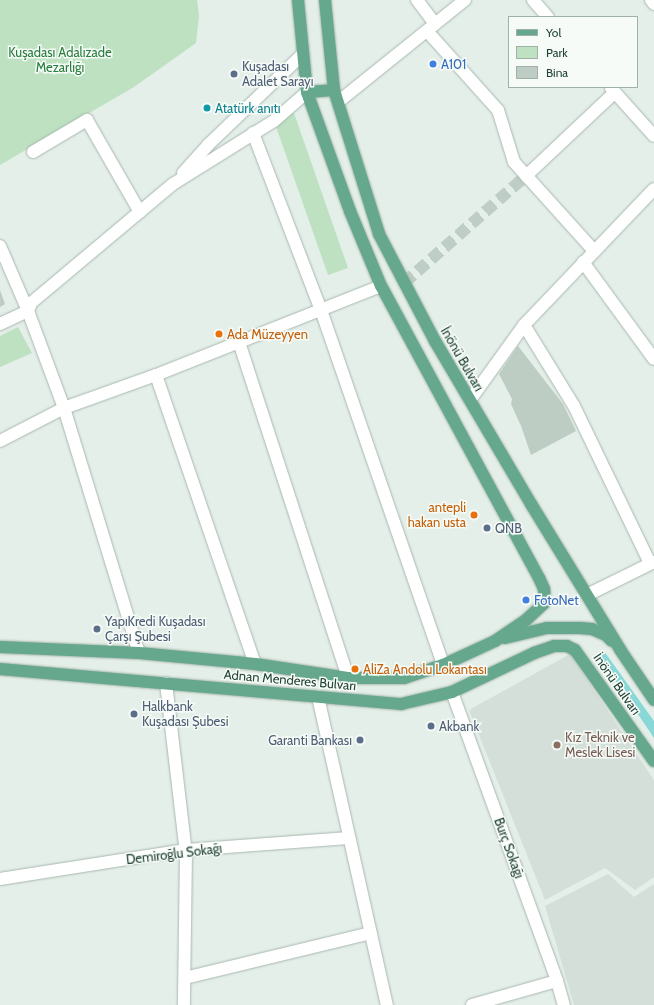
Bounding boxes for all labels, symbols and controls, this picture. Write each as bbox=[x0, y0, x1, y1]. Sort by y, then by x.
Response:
legend bbox=[508, 16, 638, 88]
text: Yol bbox=[546, 25, 561, 40]
park label: Kuşadası Adalızade Mezarlığı bbox=[8, 45, 112, 76]
text: Park bbox=[546, 45, 568, 60]
place label: A101 bbox=[441, 56, 466, 72]
place label: Kuşadası Adalet Sarayı bbox=[242, 59, 313, 90]
marker: A101 bbox=[428, 59, 438, 69]
text: Bina bbox=[546, 65, 568, 80]
marker: Kuşadası Adalet Sarayı bbox=[229, 69, 239, 79]
place label: Atatürk anıtı bbox=[215, 100, 281, 116]
marker: Atatürk anıtı bbox=[202, 103, 212, 113]
street label: İnönü Bulvarı bbox=[437, 324, 487, 394]
place label: Ada Müzeyyen bbox=[227, 326, 308, 342]
marker: Ada Müzeyyen bbox=[214, 329, 224, 339]
place label: antepli hakan usta bbox=[408, 500, 466, 531]
marker: antepli hakan usta bbox=[469, 510, 479, 520]
place label: QNB bbox=[495, 520, 522, 536]
marker: QNB bbox=[482, 523, 492, 533]
place label: FotoNet bbox=[534, 592, 579, 608]
marker: FotoNet bbox=[521, 595, 531, 605]
place label: YapıKredi Kuşadası Çarşı Şubesi bbox=[105, 614, 205, 645]
marker: YapıKredi Kuşadası Çarşı Şubesi bbox=[92, 624, 102, 634]
street label: İnönü Bulvarı bbox=[590, 650, 644, 718]
place label: AliZa Andolu Lokantası bbox=[363, 661, 487, 677]
marker: AliZa Andolu Lokantası bbox=[350, 664, 360, 674]
street label: Adnan Menderes Bulvarı bbox=[223, 666, 357, 694]
place label: Halkbank Kuşadası Şubesi bbox=[142, 699, 228, 730]
marker: Halkbank Kuşadası Şubesi bbox=[129, 709, 139, 719]
place label: Akbank bbox=[439, 718, 479, 734]
marker: Akbank bbox=[426, 721, 436, 731]
place label: Kız Teknik ve Meslek Lisesi bbox=[565, 730, 635, 761]
place label: Garanti Bankası bbox=[268, 732, 352, 748]
marker: Garanti Bankası bbox=[355, 735, 365, 745]
marker: Kız Teknik ve Meslek Lisesi bbox=[552, 740, 562, 750]
street label: Burç Sokağı bbox=[491, 816, 527, 880]
street label: Demiroğlu Sokağı bbox=[125, 840, 223, 868]

